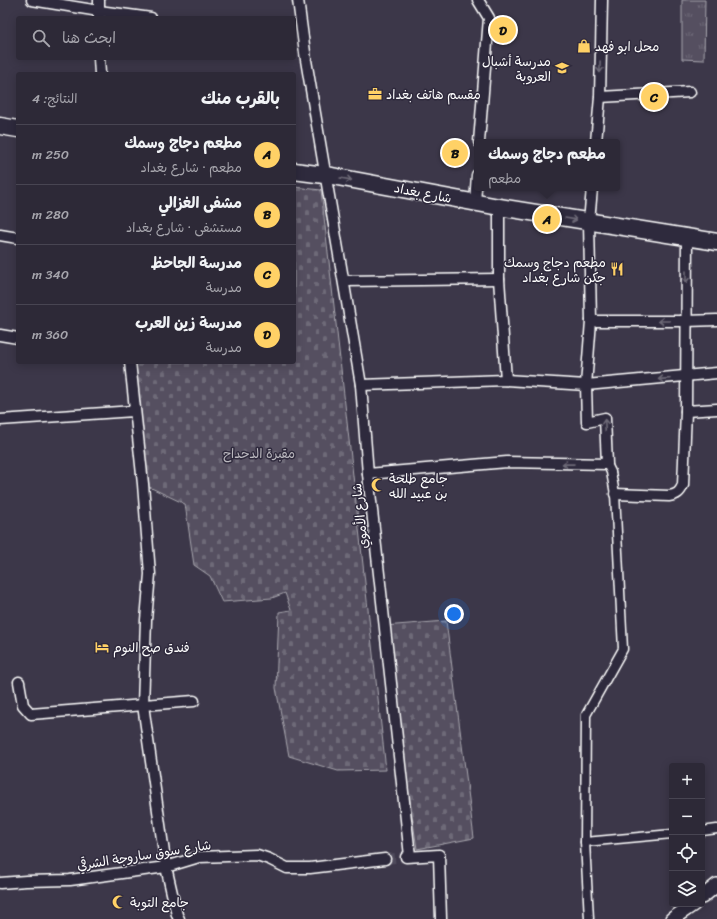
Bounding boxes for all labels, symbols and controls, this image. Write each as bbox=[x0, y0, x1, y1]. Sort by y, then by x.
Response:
pin: D bbox=[490, 15, 516, 45]
search box bbox=[16, 16, 296, 60]
text: ابحث هنا bbox=[62, 25, 116, 51]
icon: search bbox=[30, 27, 52, 49]
place label: محل ابو فهد bbox=[595, 35, 659, 58]
shop icon: محل ابو فهد bbox=[576, 38, 592, 54]
place label: مدرسة أشبال العروبة bbox=[482, 50, 551, 88]
school or university icon: مدرسة أشبال العروبة bbox=[554, 60, 570, 76]
one-way arrow bbox=[596, 60, 604, 73]
pin: C bbox=[641, 82, 667, 112]
text: بالقرب منك bbox=[201, 83, 280, 113]
place label: مقسم هاتف بغداد bbox=[386, 83, 481, 106]
office icon: مقسم هاتف بغداد bbox=[367, 86, 383, 102]
text: النتائج: 4 bbox=[32, 87, 77, 110]
text: مطعم دجاج وسمك bbox=[124, 130, 242, 156]
pin: B bbox=[442, 138, 468, 168]
popup bbox=[474, 139, 620, 191]
text: مطعم دجاج وسمك bbox=[488, 141, 606, 167]
text: 250 m bbox=[32, 143, 69, 166]
text: A bbox=[263, 143, 271, 166]
text: مطعم · شارع بغداد bbox=[141, 156, 242, 179]
text: مطعم bbox=[488, 167, 521, 190]
one-way arrow bbox=[339, 175, 352, 183]
street label: شارع بغداد bbox=[392, 176, 454, 210]
text: مشفى الغزالي bbox=[158, 190, 242, 216]
text: 280 m bbox=[32, 203, 69, 226]
text: B bbox=[263, 203, 271, 226]
pin: A bbox=[534, 204, 560, 234]
one-way arrow bbox=[564, 215, 577, 223]
text: مستشفى · شارع بغداد bbox=[126, 216, 242, 239]
text: مدرسة الجاحظ bbox=[151, 250, 242, 276]
place label: مطعم دجاج وسمك جكن شارع بغداد bbox=[504, 251, 606, 289]
restaurant icon: مطعم دجاج وسمك جكن شارع بغداد bbox=[609, 261, 625, 277]
text: 340 m bbox=[32, 263, 69, 286]
text: C bbox=[263, 263, 271, 286]
one-way arrow bbox=[683, 270, 690, 283]
text: مدرسة bbox=[206, 276, 242, 299]
text: مدرسة زين العرب bbox=[135, 310, 242, 336]
one-way arrow bbox=[658, 317, 671, 325]
text: 360 m bbox=[32, 323, 68, 346]
text: D bbox=[263, 323, 271, 346]
text: مدرسة bbox=[206, 336, 242, 359]
one-way arrow bbox=[658, 375, 671, 382]
one-way arrow bbox=[601, 419, 609, 432]
park label: مقبرة الدحداح bbox=[223, 442, 295, 465]
one-way arrow bbox=[562, 460, 575, 467]
place label: جامع طلحة بن عبيد الله bbox=[389, 467, 448, 505]
mosque icon: جامع طلحة بن عبيد الله bbox=[370, 477, 386, 493]
street label: شارع الأموي bbox=[345, 482, 375, 550]
your location bbox=[444, 604, 464, 624]
place label: فندق صح النوم bbox=[113, 636, 190, 659]
hotel icon: فندق صح النوم bbox=[94, 639, 110, 655]
map controls bbox=[669, 763, 705, 907]
button: + bbox=[669, 763, 705, 799]
button: − bbox=[669, 799, 705, 835]
street label: شارع سوق ساروجة الشرقي bbox=[75, 833, 213, 877]
button: locate bbox=[669, 835, 705, 871]
button: layers bbox=[669, 871, 705, 907]
place label: جامع التوبة bbox=[130, 891, 189, 914]
mosque icon: جامع التوبة bbox=[111, 894, 127, 910]

